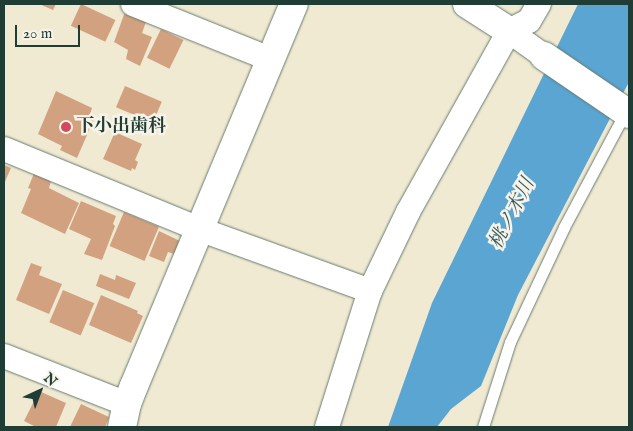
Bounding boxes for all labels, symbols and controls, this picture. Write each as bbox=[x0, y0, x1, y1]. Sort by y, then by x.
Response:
scale bar bbox=[18, 15, 82, 47]
text: 20 m bbox=[23, 24, 52, 43]
place label: 下小出歯科 bbox=[76, 116, 166, 138]
marker: 下小出歯科 bbox=[60, 121, 72, 133]
water label: 桃ノ木川 bbox=[486, 175, 540, 253]
north arrow bbox=[15, 366, 65, 416]
text: N bbox=[40, 369, 61, 391]

